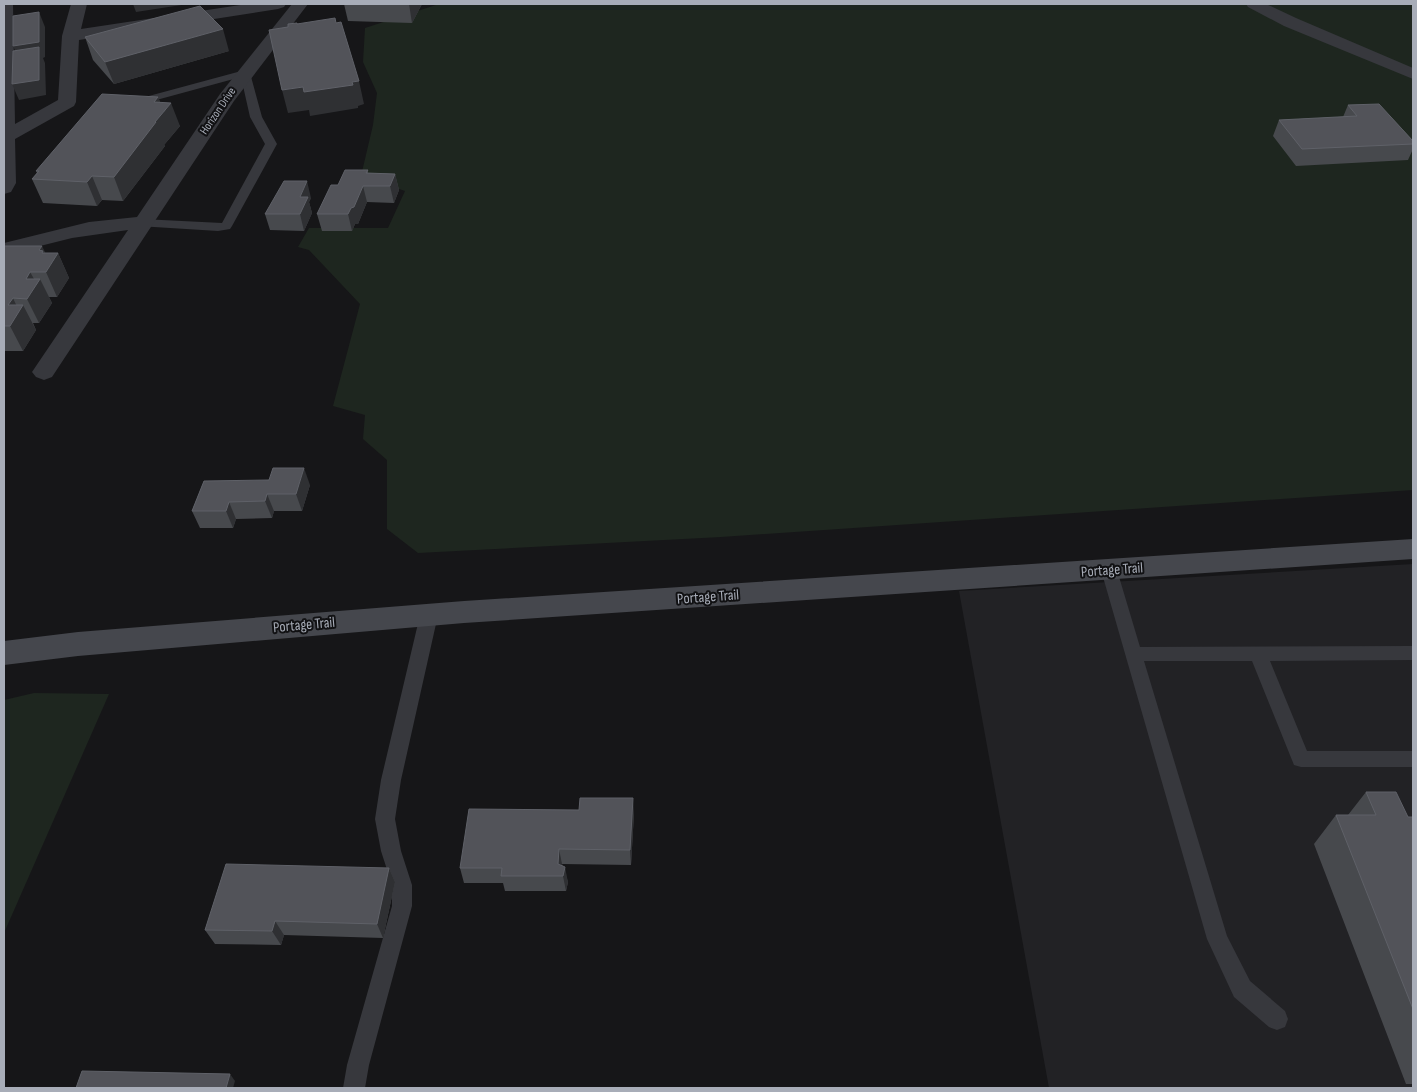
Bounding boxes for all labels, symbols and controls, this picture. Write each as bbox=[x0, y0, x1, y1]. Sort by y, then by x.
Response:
street label: Horizon Drive bbox=[197, 84, 239, 138]
street label: Portage Trail bbox=[1080, 558, 1144, 582]
street label: Portage Trail bbox=[676, 585, 740, 609]
street label: Portage Trail bbox=[272, 613, 336, 637]

